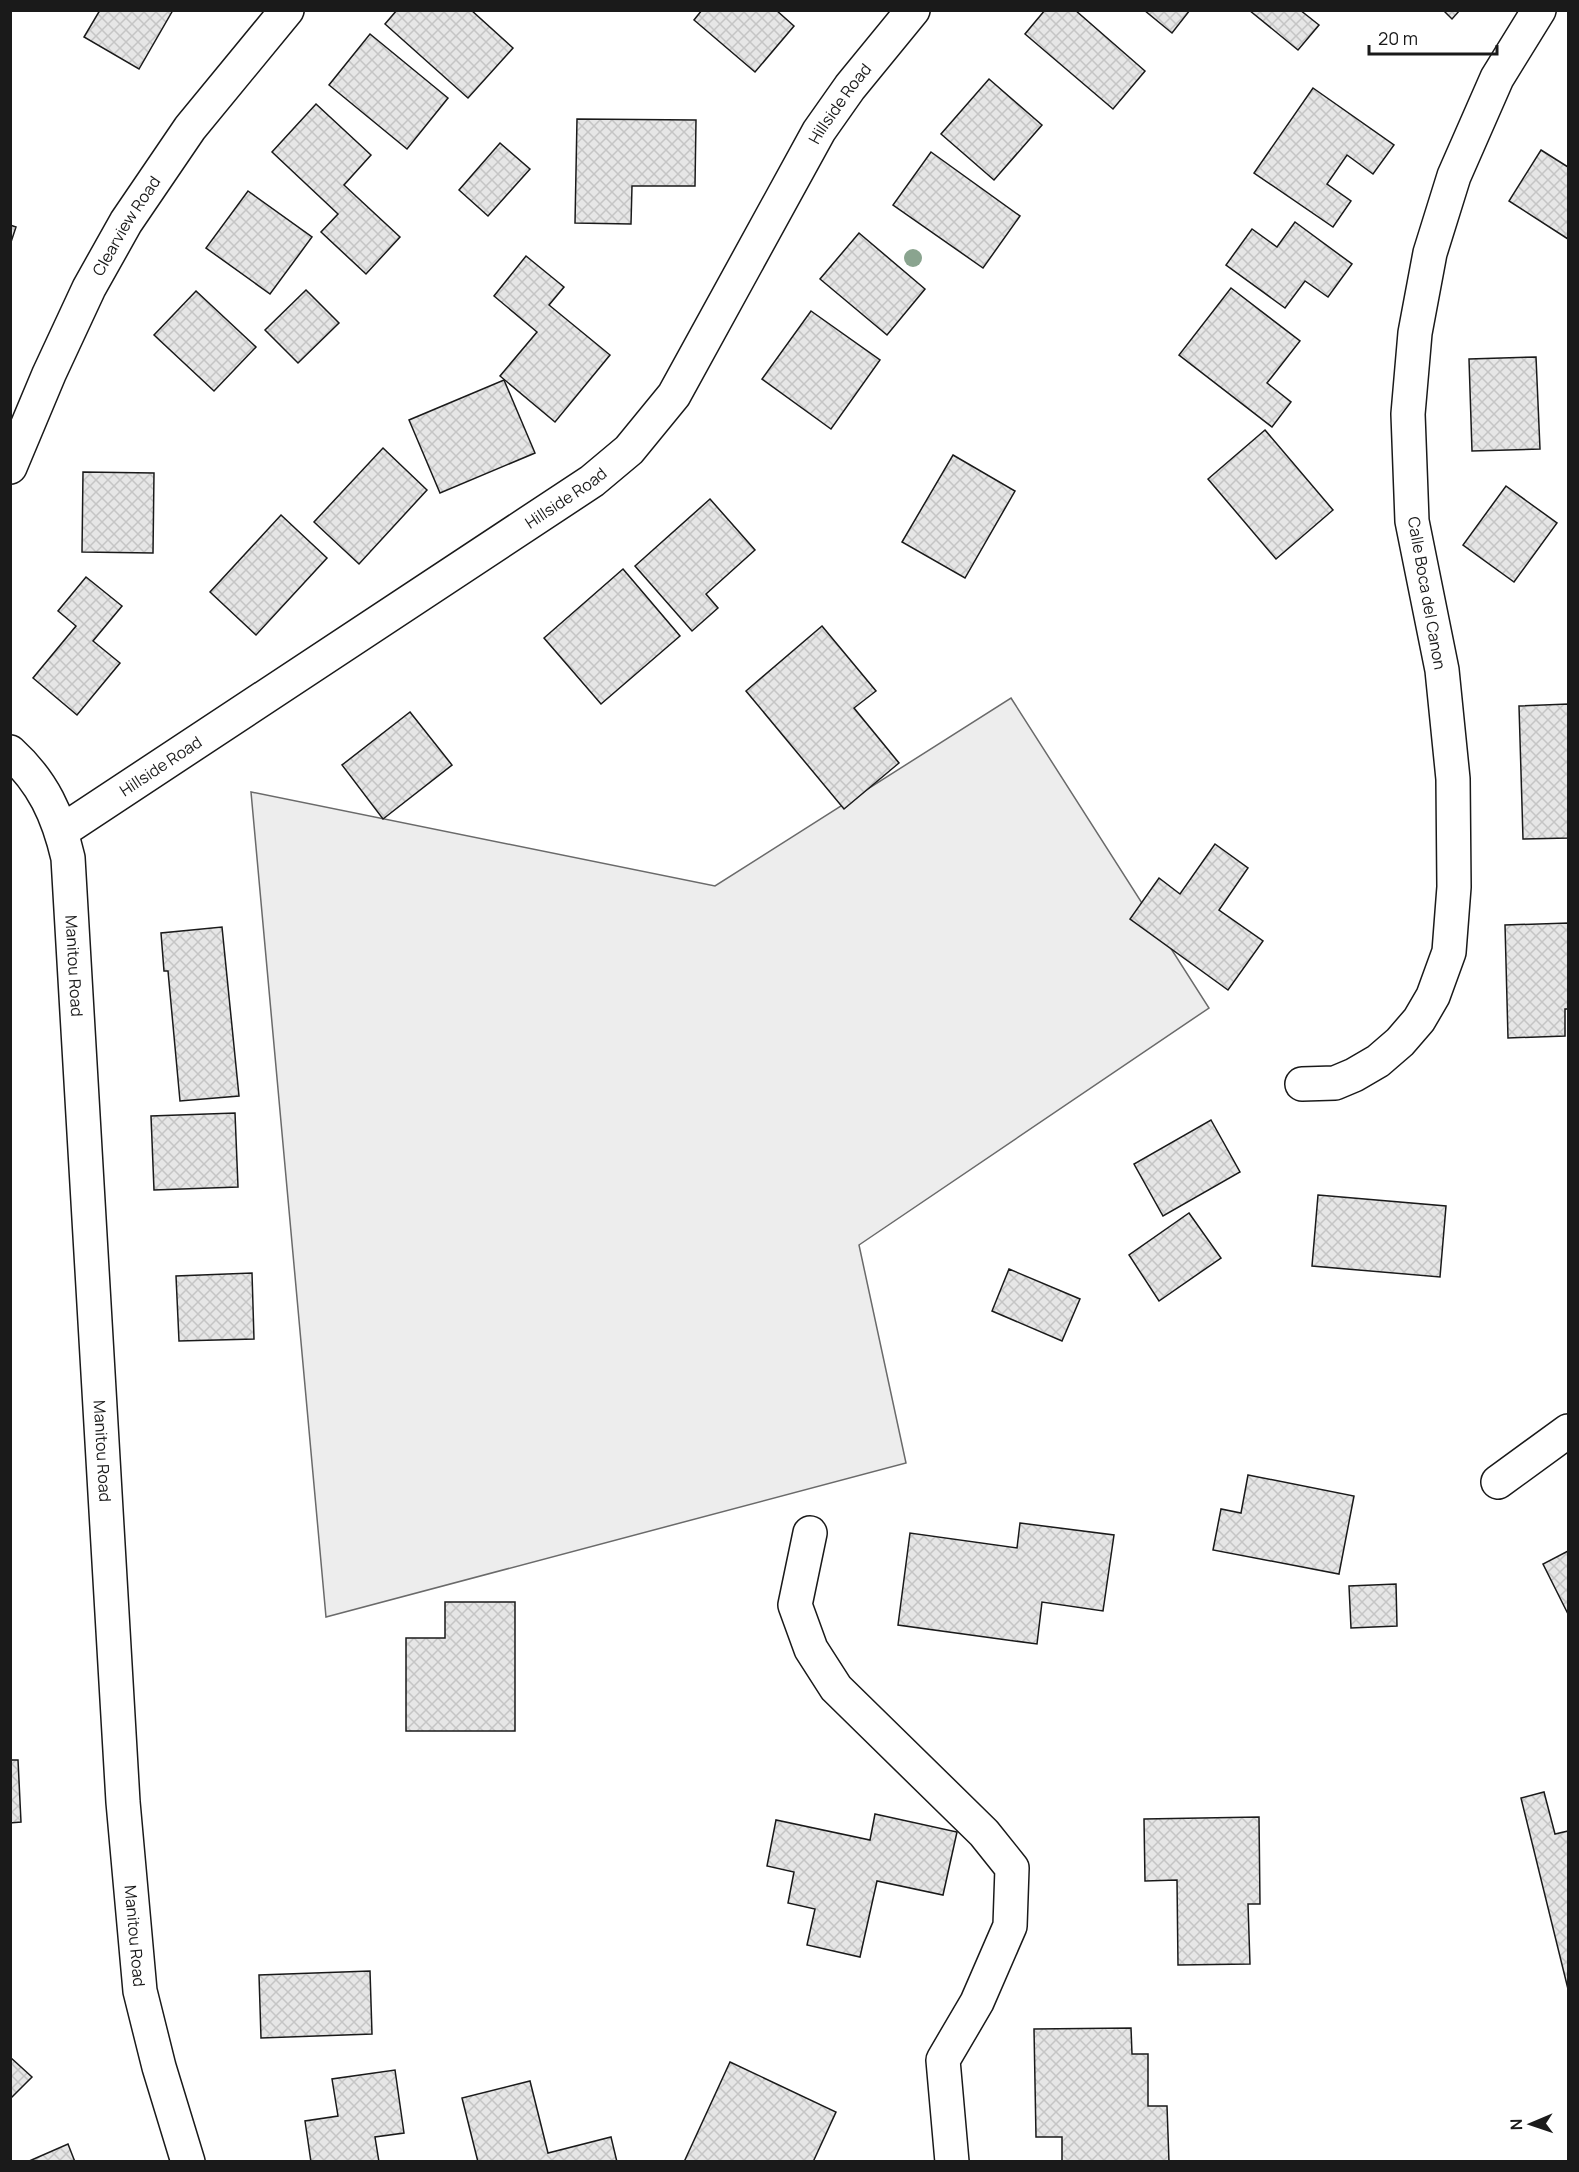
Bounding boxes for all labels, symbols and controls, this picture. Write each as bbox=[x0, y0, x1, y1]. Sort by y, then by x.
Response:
scale bar bbox=[1369, 18, 1496, 56]
text: 20 m bbox=[1378, 26, 1418, 50]
street label: Hillside Road bbox=[803, 59, 876, 148]
street label: Clearview Road bbox=[87, 172, 165, 280]
street label: Hillside Road bbox=[521, 462, 611, 533]
street label: Calle Boca del Canon bbox=[1403, 515, 1451, 671]
street label: Hillside Road bbox=[115, 731, 206, 801]
street label: Manitou Road bbox=[60, 914, 88, 1017]
street label: Manitou Road bbox=[89, 1400, 116, 1503]
street label: Manitou Road bbox=[120, 1884, 151, 1988]
north arrow bbox=[1501, 2094, 1561, 2154]
text: N bbox=[1505, 2118, 1527, 2131]

